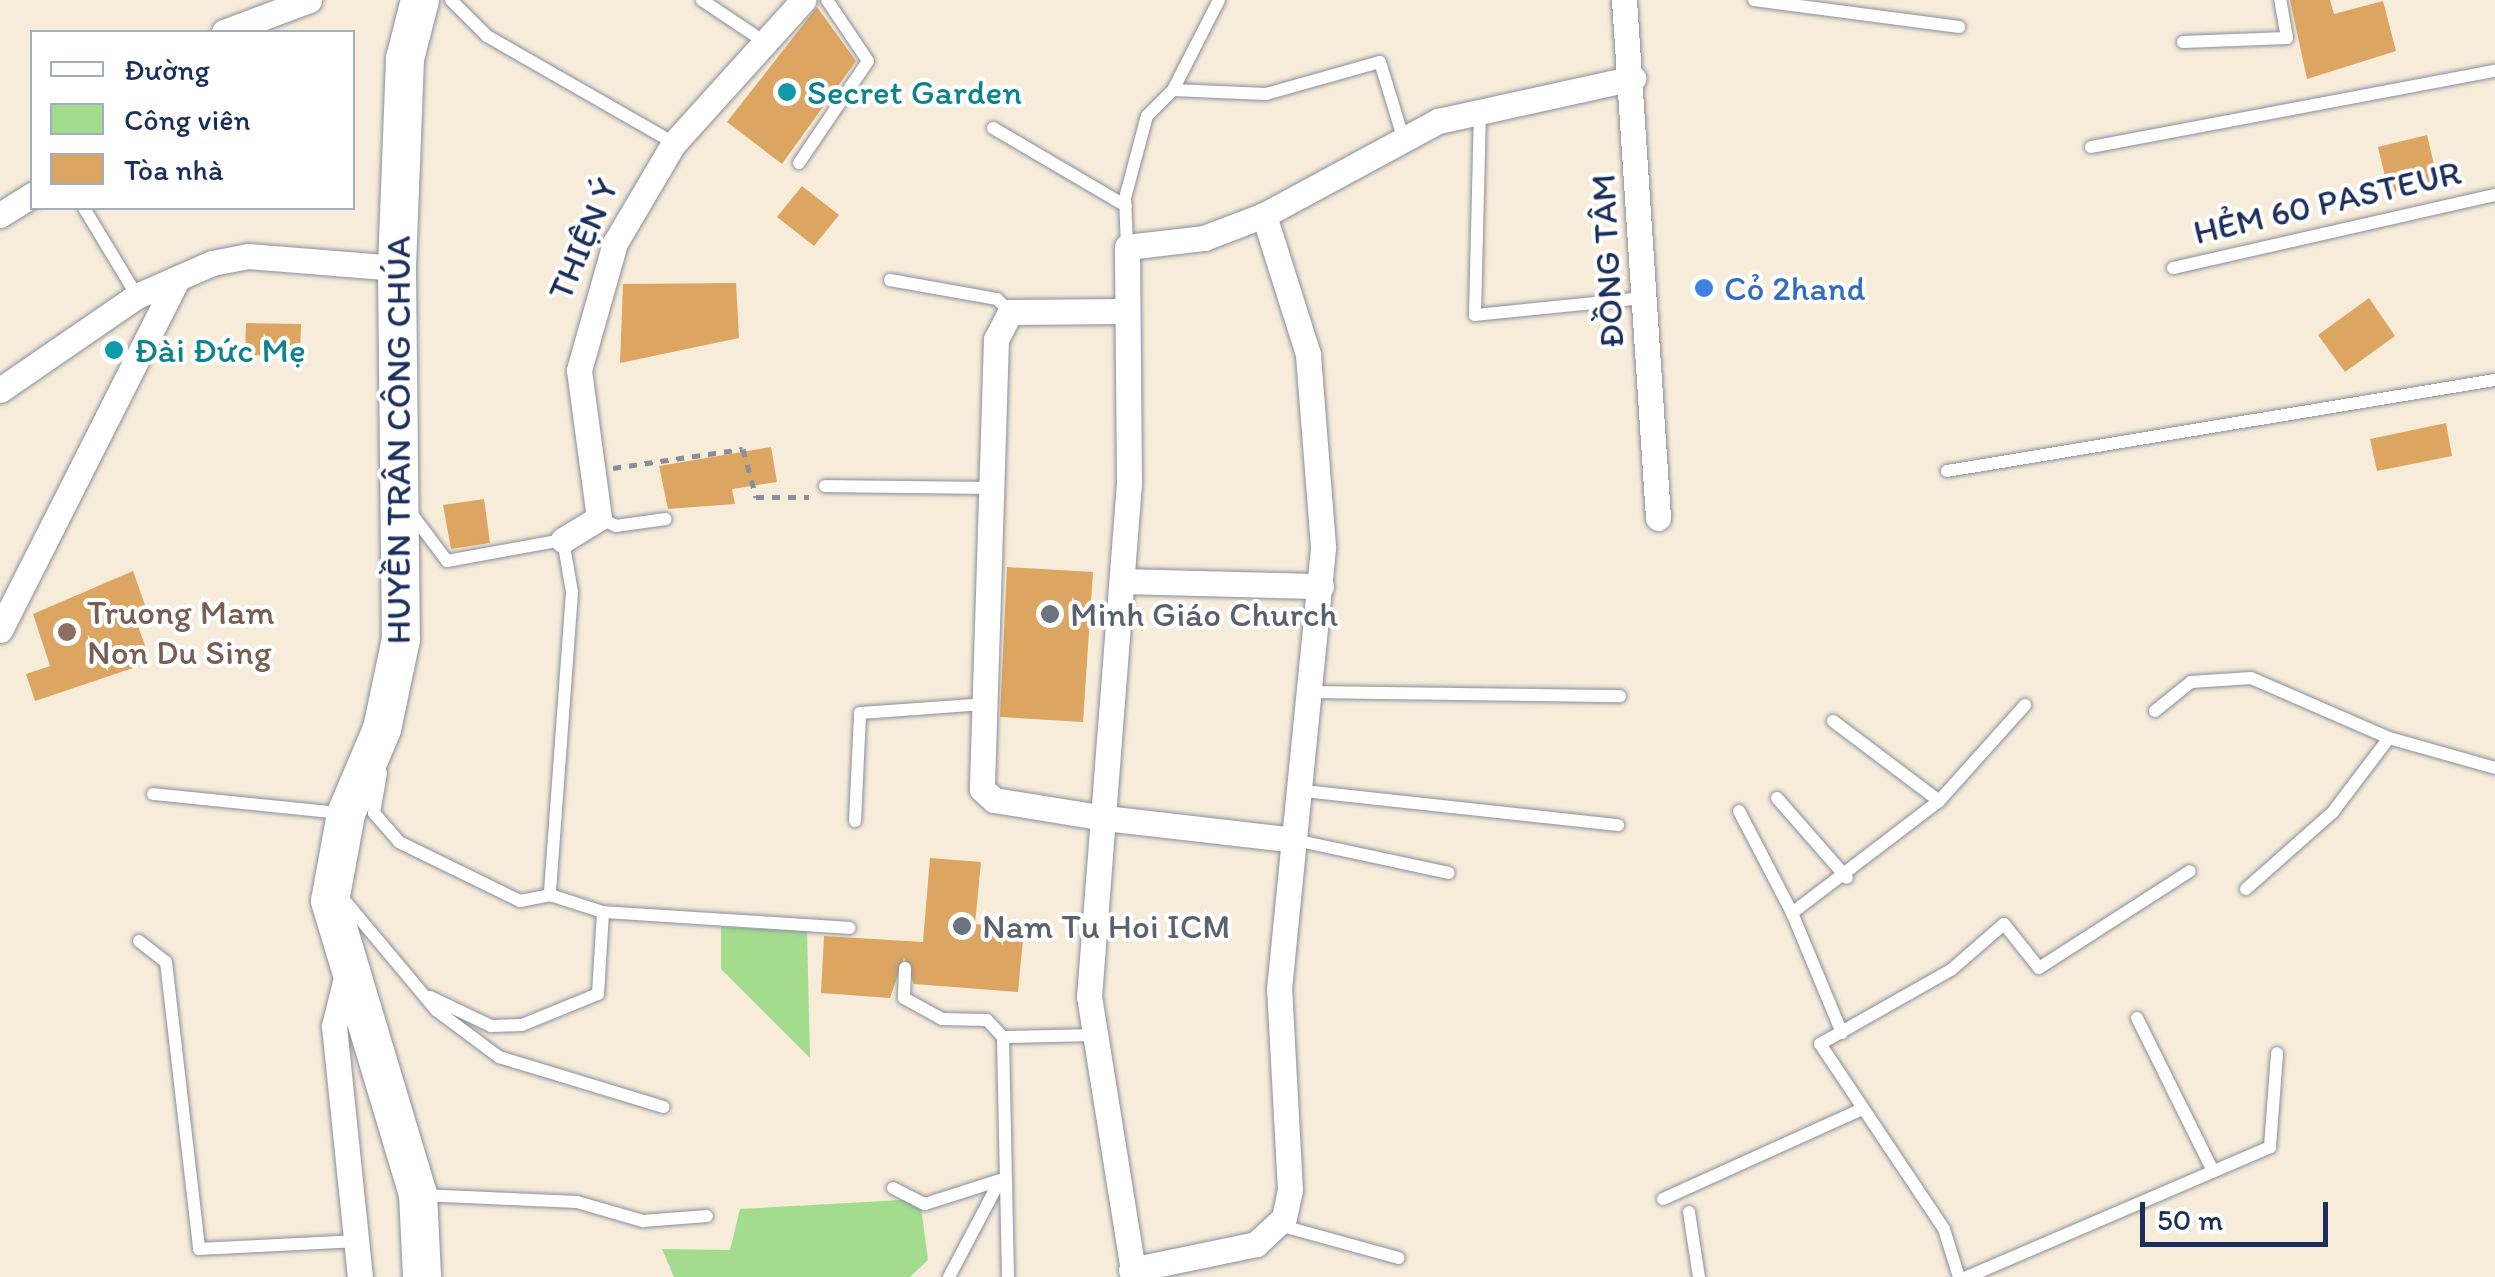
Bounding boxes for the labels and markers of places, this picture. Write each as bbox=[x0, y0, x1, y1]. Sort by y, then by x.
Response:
place label: Secret Garden bbox=[807, 71, 1022, 113]
marker: Secret Garden bbox=[776, 81, 798, 103]
place label: Cỏ 2hand bbox=[1724, 267, 1865, 309]
marker: Cỏ 2hand bbox=[1693, 277, 1715, 299]
place label: Đài Đức Mẹ bbox=[134, 329, 306, 371]
marker: Đài Đức Mẹ bbox=[103, 339, 125, 361]
place label: Truong Mam Non Du Sing bbox=[87, 591, 275, 673]
place label: Minh Giáo Church bbox=[1070, 593, 1338, 635]
marker: Minh Giáo Church bbox=[1039, 603, 1061, 625]
marker: Truong Mam Non Du Sing bbox=[56, 621, 78, 643]
place label: Nam Tu Hoi ICM bbox=[982, 905, 1228, 947]
marker: Nam Tu Hoi ICM bbox=[951, 915, 973, 937]

